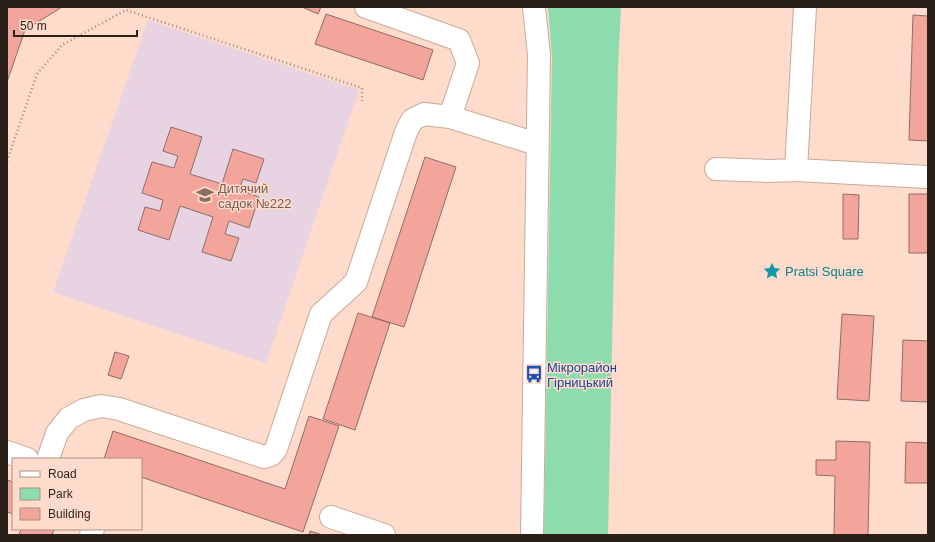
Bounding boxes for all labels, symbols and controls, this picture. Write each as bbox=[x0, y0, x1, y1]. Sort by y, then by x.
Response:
scale bar bbox=[14, 12, 137, 38]
text: 50 m bbox=[20, 19, 47, 33]
place label: Дитячий садок №222 bbox=[218, 181, 291, 211]
school or university icon: Дитячий садок №222 bbox=[195, 185, 215, 205]
place icon: Pratsi Square bbox=[762, 261, 782, 281]
place label: Pratsi Square bbox=[785, 264, 864, 279]
place label: Мiкрорайон Гiрницький bbox=[547, 360, 617, 390]
bus stop icon: Мiкрорайон Гiрницький bbox=[524, 364, 544, 384]
legend bbox=[12, 458, 142, 530]
text: Road bbox=[48, 467, 77, 481]
text: Park bbox=[48, 487, 74, 501]
text: Building bbox=[48, 507, 91, 521]

